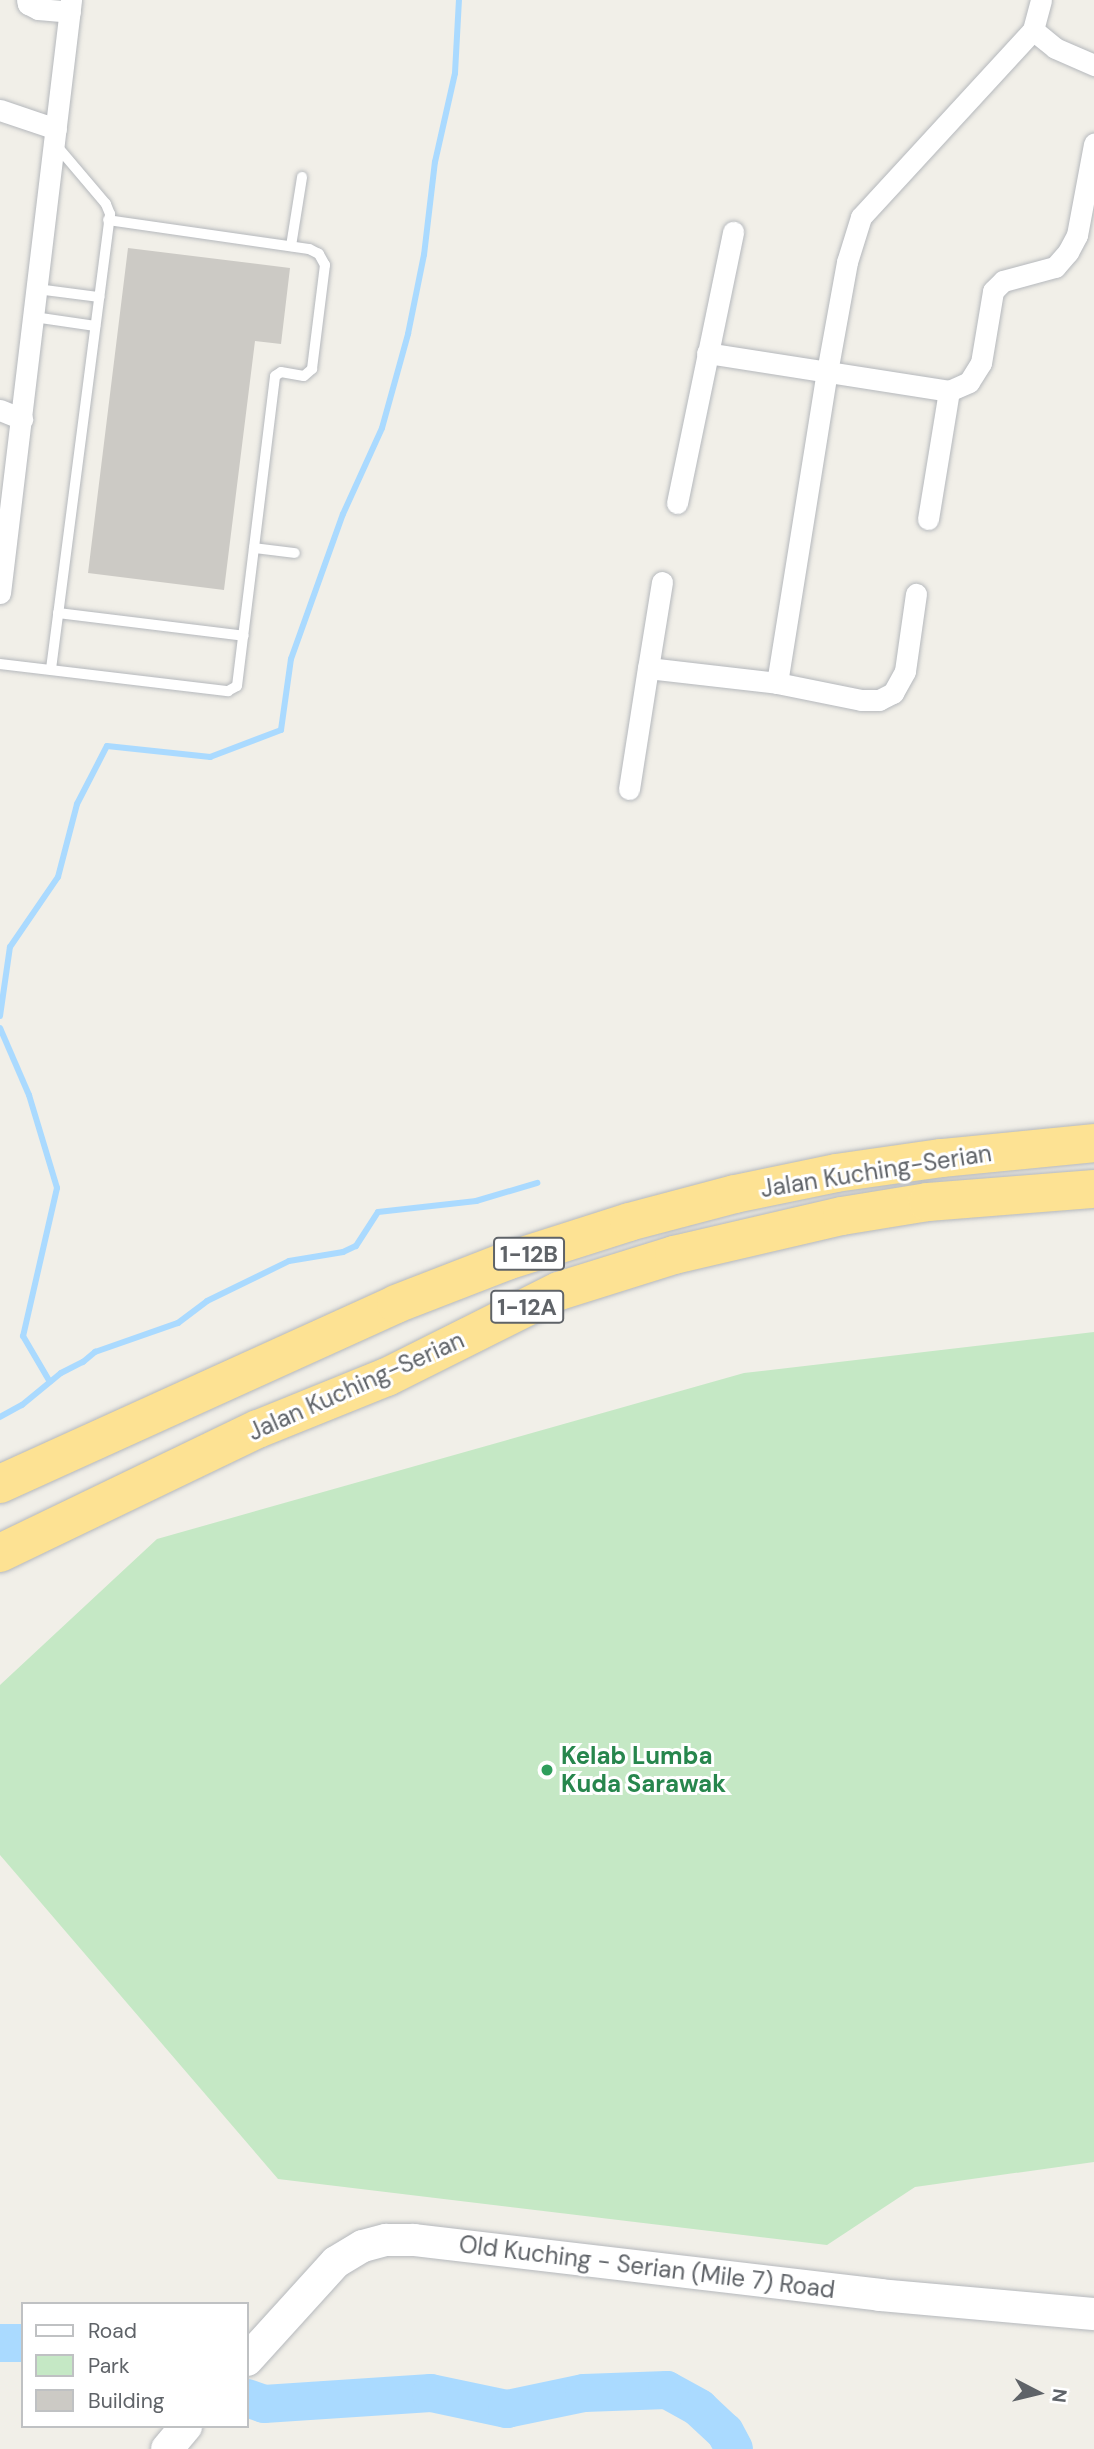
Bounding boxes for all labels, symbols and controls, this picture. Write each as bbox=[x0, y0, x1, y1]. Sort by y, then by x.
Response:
street label: Jalan Kuching-Serian bbox=[758, 1139, 994, 1203]
road number: 1-12B bbox=[492, 1234, 566, 1274]
road number: 1-12A bbox=[489, 1288, 566, 1326]
street label: Jalan Kuching-Serian bbox=[243, 1325, 469, 1447]
place label: Kelab Lumba Kuda Sarawak bbox=[561, 1742, 726, 1798]
marker: Kelab Lumba Kuda Sarawak bbox=[539, 1762, 555, 1778]
street label: Old Kuching - Serian (Mile 7) Road bbox=[457, 2230, 837, 2304]
legend bbox=[21, 2302, 248, 2428]
text: Road bbox=[88, 2317, 137, 2345]
text: Park bbox=[88, 2352, 129, 2380]
north arrow bbox=[1003, 2358, 1073, 2428]
text: Building bbox=[88, 2387, 164, 2415]
text: N bbox=[1046, 2387, 1073, 2404]

